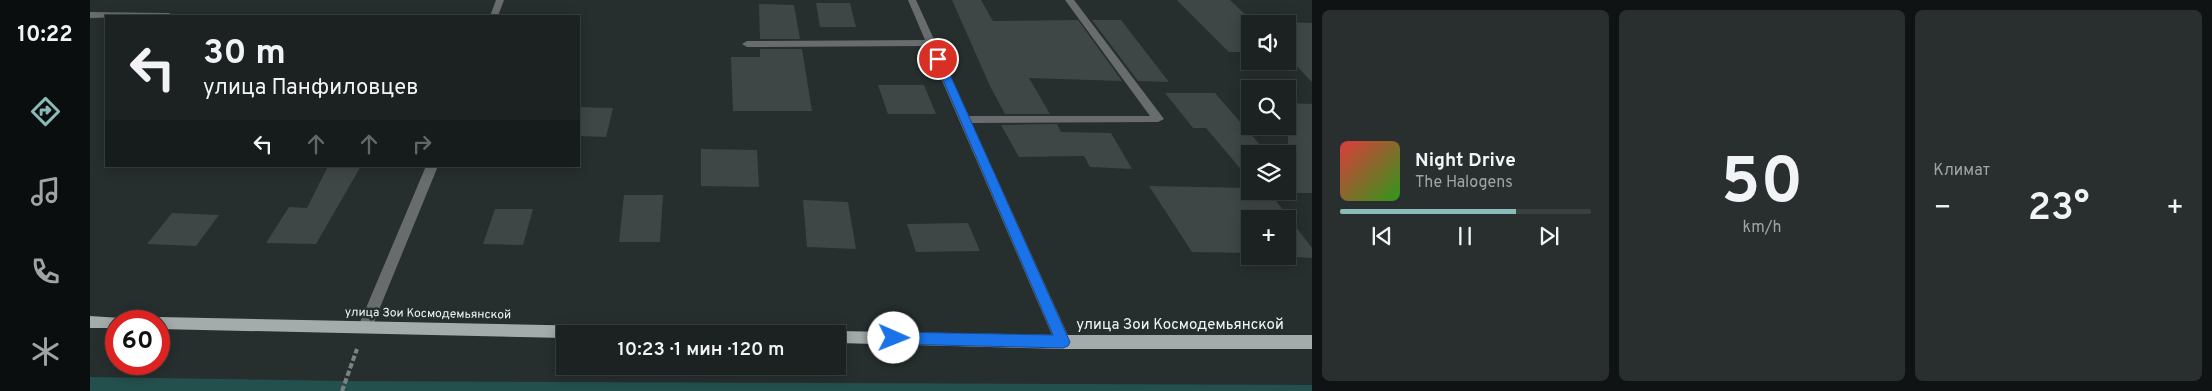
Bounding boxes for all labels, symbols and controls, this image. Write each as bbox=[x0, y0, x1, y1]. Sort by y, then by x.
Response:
map controls bbox=[1241, 15, 1296, 265]
button: sound bbox=[1241, 15, 1296, 70]
text: 10:22 bbox=[17, 22, 73, 49]
text: 30 m bbox=[203, 32, 286, 76]
icon: left bbox=[120, 35, 185, 100]
pin bbox=[917, 38, 959, 80]
icon: arrive bbox=[924, 45, 952, 73]
text: улица Панфиловцев bbox=[203, 75, 419, 102]
button: search bbox=[1241, 80, 1296, 135]
icon: directions bbox=[28, 94, 63, 129]
icon: left bbox=[249, 130, 277, 158]
icon: ahead bbox=[302, 130, 330, 158]
icon: ahead bbox=[355, 130, 383, 158]
icon: right bbox=[408, 130, 436, 158]
text: 50 bbox=[1721, 144, 1803, 226]
button: layers bbox=[1241, 145, 1296, 200]
text: Night Drive bbox=[1415, 149, 1516, 173]
text: Климат bbox=[1933, 161, 1990, 181]
text: The Halogens bbox=[1415, 173, 1513, 193]
icon: music bbox=[28, 174, 63, 209]
text: 23° bbox=[2028, 185, 2090, 234]
text: − bbox=[1933, 191, 1951, 227]
text: + bbox=[2166, 191, 2184, 227]
button: + bbox=[1241, 210, 1296, 265]
text: km/h bbox=[1743, 218, 1781, 238]
icon: previous bbox=[1368, 222, 1396, 250]
icon: pause bbox=[1451, 222, 1479, 250]
icon: next bbox=[1535, 222, 1563, 250]
icon: phone bbox=[28, 254, 63, 289]
street label: улица Зои Космодемьянской bbox=[345, 305, 511, 323]
speed limit sign: 60 bbox=[105, 310, 170, 375]
position arrow bbox=[867, 311, 919, 363]
street label: улица Зои Космодемьянской bbox=[1076, 316, 1284, 335]
icon: climate bbox=[28, 334, 63, 369]
text: 10:23 · 1 мин · 120 m bbox=[617, 338, 785, 362]

